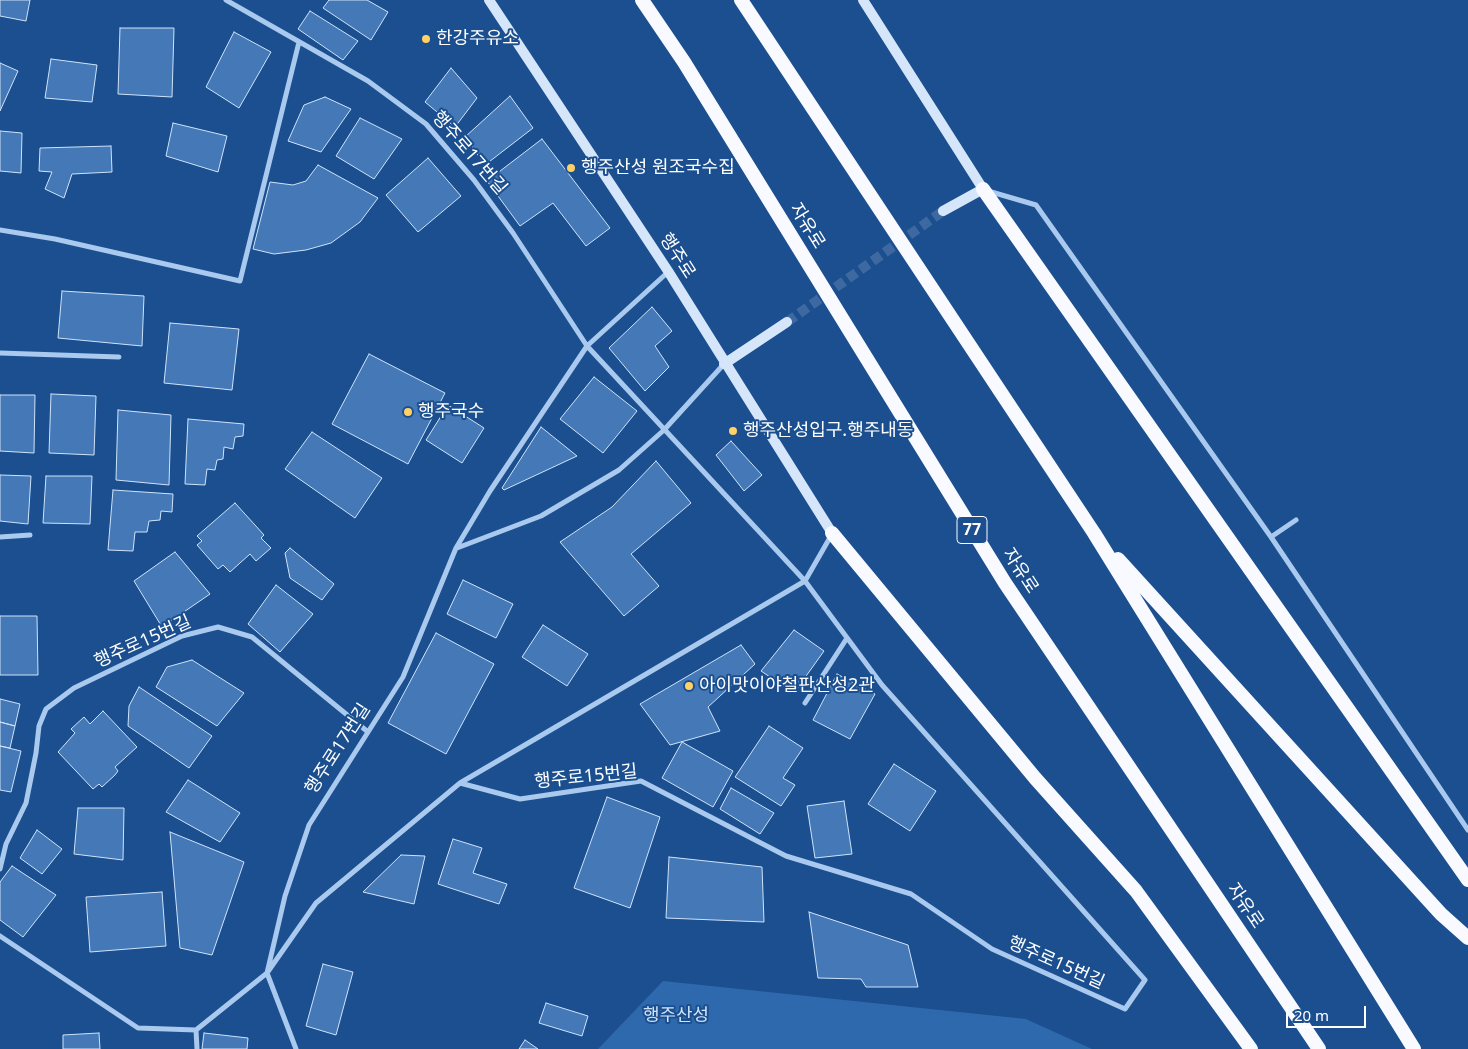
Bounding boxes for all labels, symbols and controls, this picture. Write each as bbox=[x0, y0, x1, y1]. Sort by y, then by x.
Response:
place label: 한강주유소 bbox=[436, 28, 519, 50]
marker: 한강주유소 bbox=[420, 33, 432, 45]
street label: 행주로17번길 bbox=[427, 107, 511, 199]
place label: 행주산성 원조국수집 bbox=[581, 157, 735, 179]
marker: 행주산성 원조국수집 bbox=[565, 162, 577, 174]
street label: 자유로 bbox=[785, 199, 829, 253]
street label: 행주로 bbox=[654, 229, 700, 283]
place label: 행주국수 bbox=[418, 401, 484, 423]
marker: 행주국수 bbox=[402, 406, 414, 418]
place label: 행주산성입구.행주내동 bbox=[743, 420, 913, 442]
marker: 행주산성입구.행주내동 bbox=[727, 425, 739, 437]
road number: 77 bbox=[957, 516, 987, 544]
street label: 자유로 bbox=[997, 544, 1043, 598]
street label: 행주로15번길 bbox=[91, 611, 195, 673]
place label: 아이맛이야철판산성2관 bbox=[699, 675, 875, 697]
marker: 아이맛이야철판산성2관 bbox=[683, 680, 695, 692]
street label: 행주로17번길 bbox=[301, 700, 375, 798]
street label: 행주로15번길 bbox=[533, 761, 639, 793]
street label: 자유로 bbox=[1222, 879, 1268, 933]
street label: 행주로15번길 bbox=[1004, 932, 1108, 994]
scale bar bbox=[1288, 996, 1368, 1028]
park label: 행주산성 bbox=[643, 1005, 709, 1027]
text: 20 m bbox=[1294, 1005, 1329, 1025]

